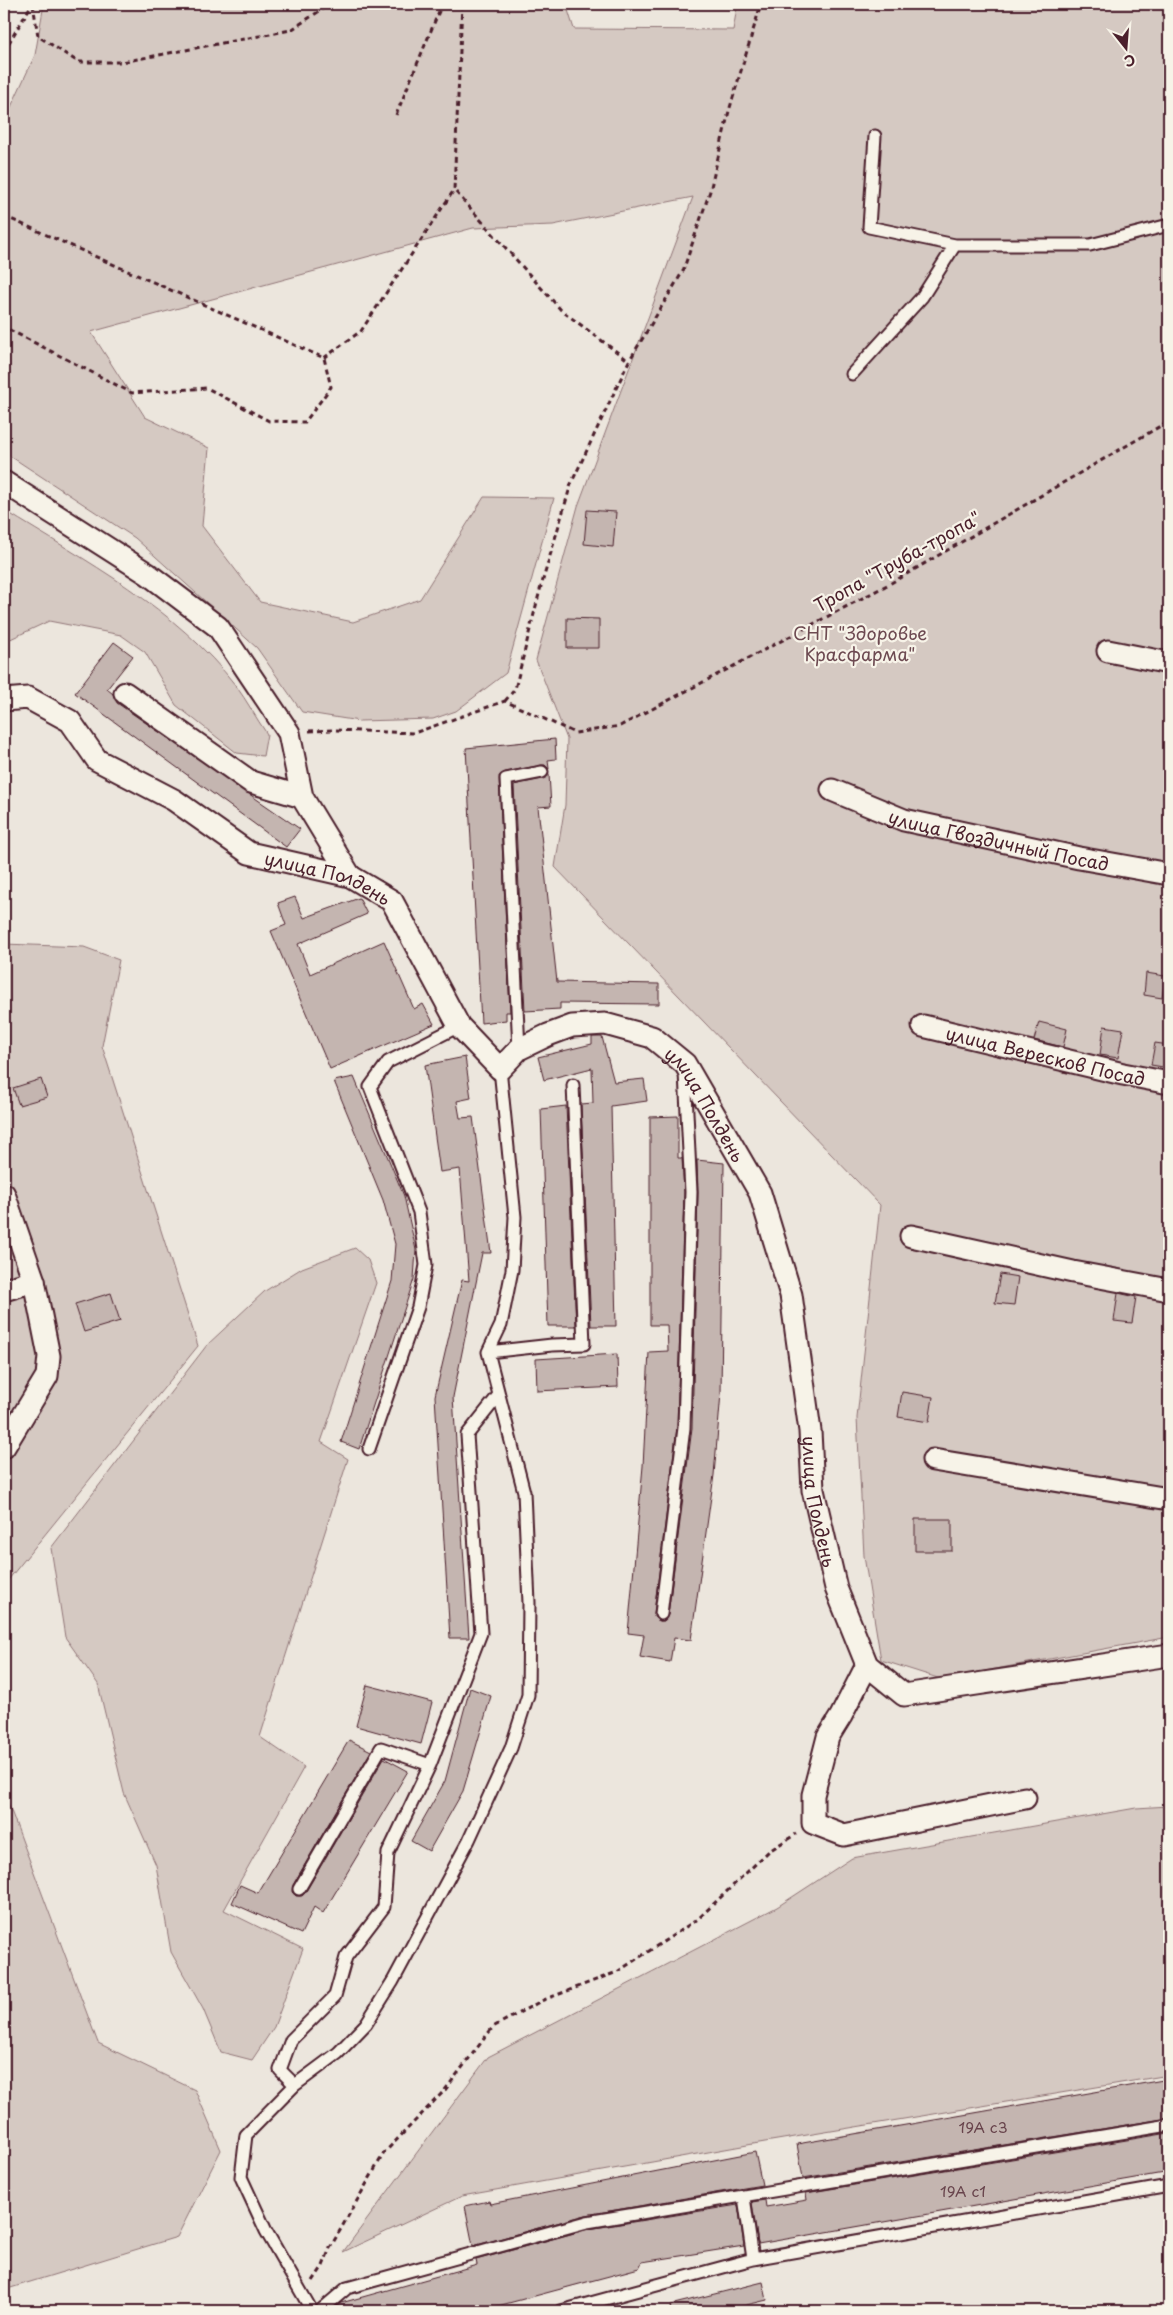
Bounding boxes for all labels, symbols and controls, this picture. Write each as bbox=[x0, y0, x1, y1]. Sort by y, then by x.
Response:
north arrow bbox=[1100, 22, 1150, 72]
text: С bbox=[1122, 49, 1138, 72]
street label: Тропа "Труба-тропа" bbox=[809, 504, 985, 618]
park label: СНТ "Здоровье Красфарма" bbox=[793, 619, 927, 667]
street label: улица Гвоздичный Посад bbox=[885, 802, 1111, 877]
street label: улица Полдень bbox=[262, 844, 396, 911]
street label: улица Вересков Посад bbox=[943, 1018, 1148, 1092]
street label: улица Полдень bbox=[659, 1040, 752, 1167]
street label: улица Полдень bbox=[797, 1435, 844, 1570]
house number: 19А с3 bbox=[958, 2115, 1008, 2138]
house number: 19А с1 bbox=[940, 2179, 986, 2202]

